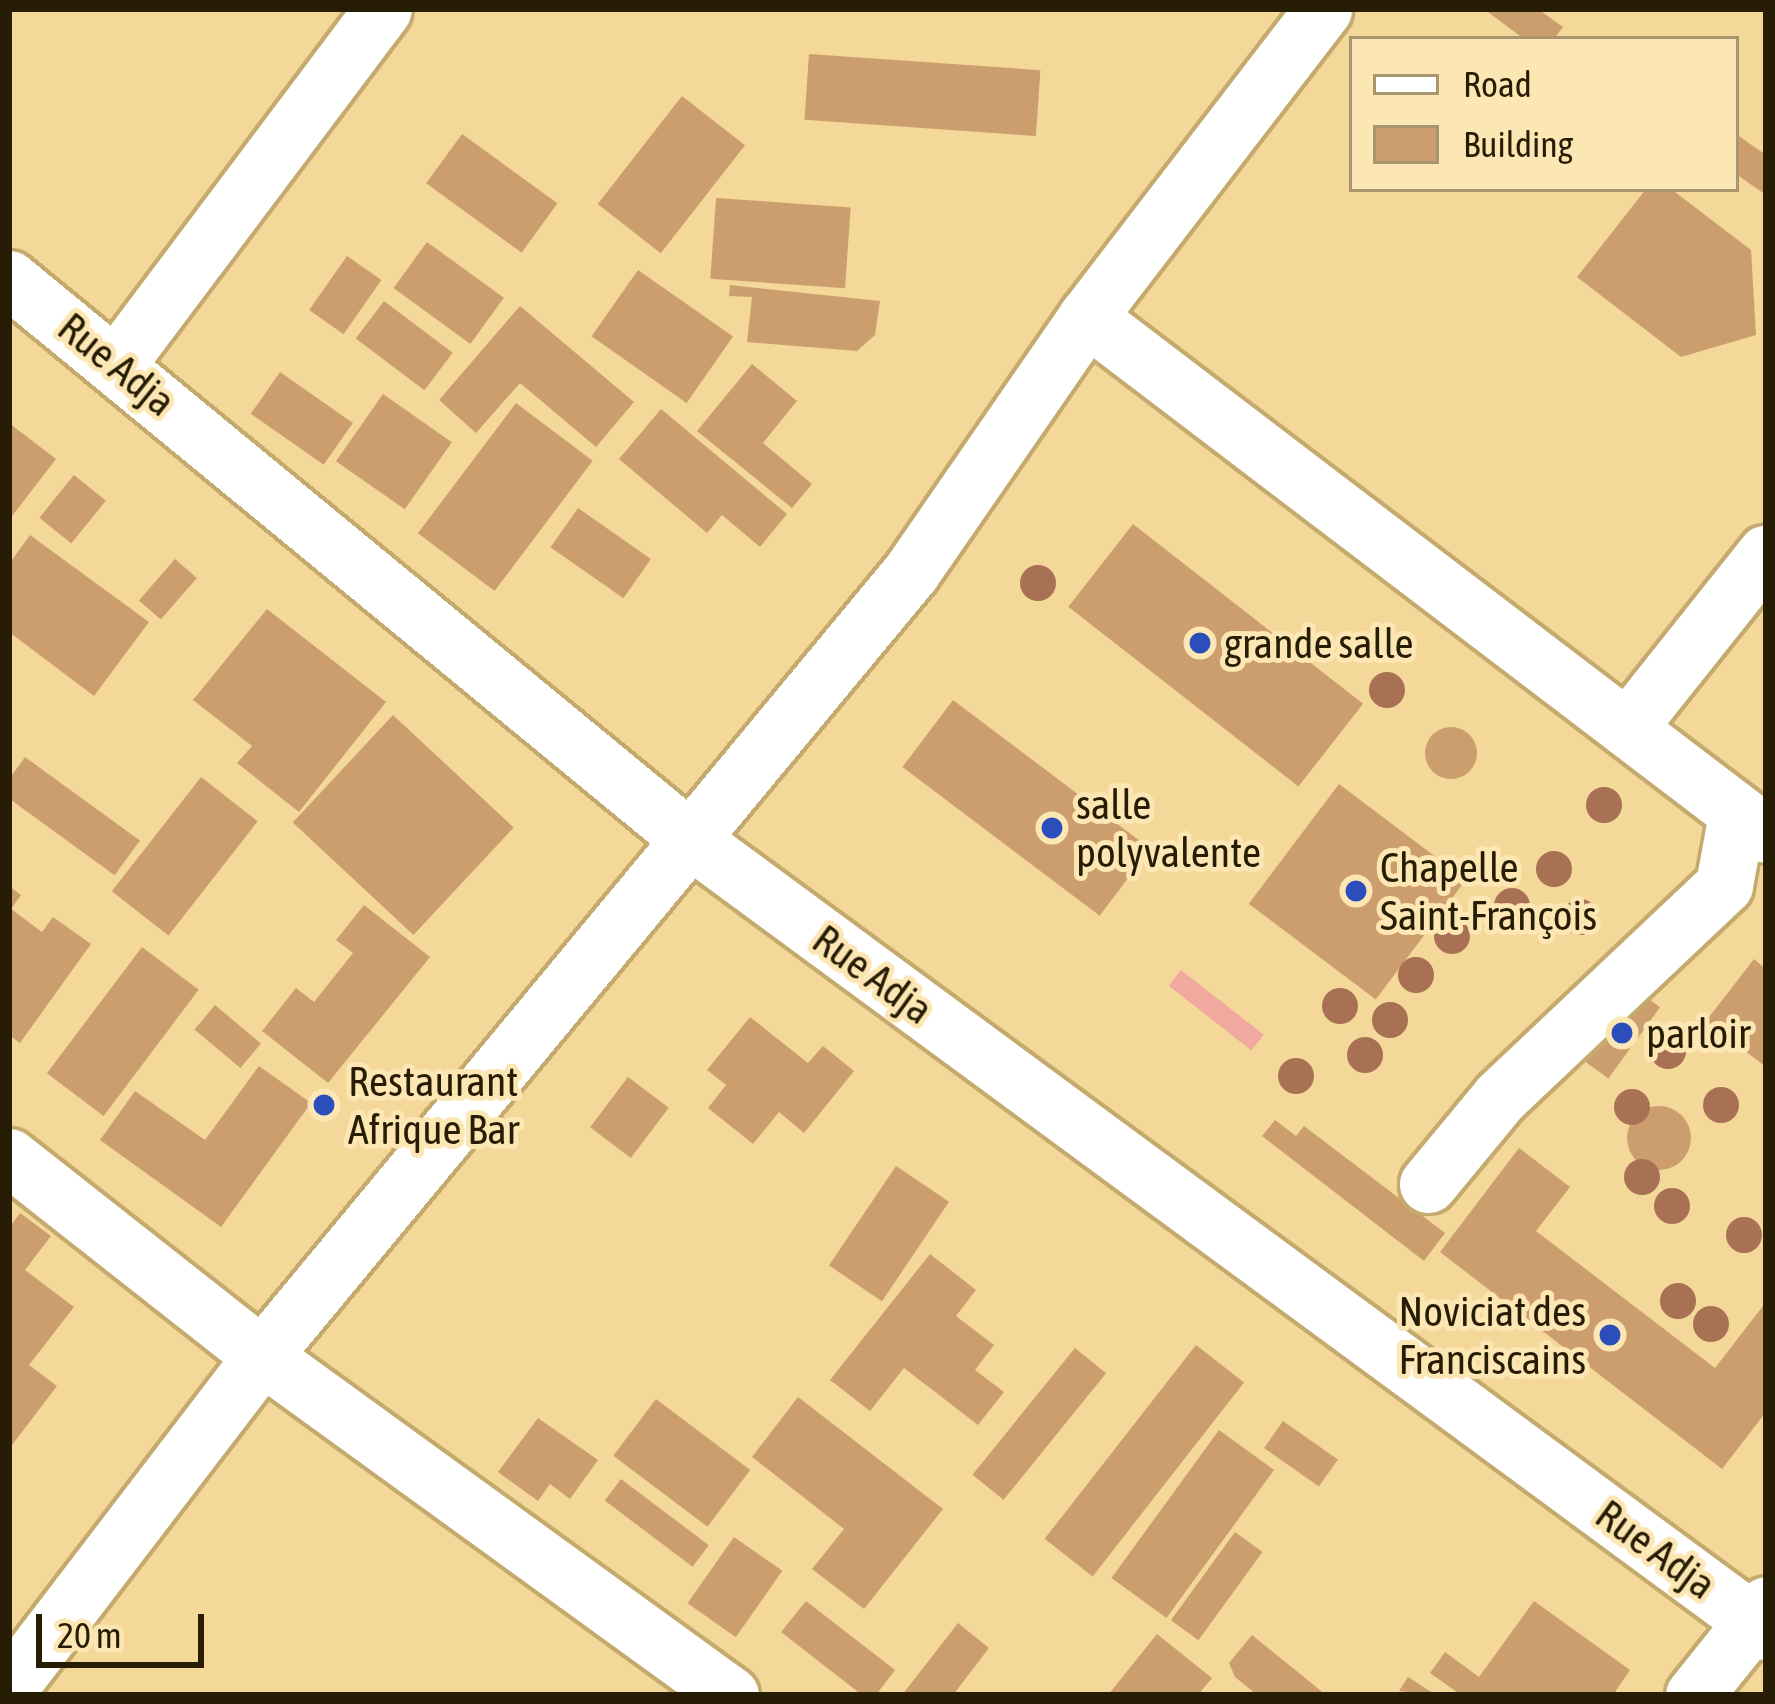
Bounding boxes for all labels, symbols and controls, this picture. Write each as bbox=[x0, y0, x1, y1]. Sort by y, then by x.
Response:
legend bbox=[1349, 36, 1739, 192]
text: Road bbox=[1463, 63, 1532, 105]
text: Building bbox=[1463, 123, 1573, 165]
street label: Rue Adja bbox=[48, 302, 186, 426]
place label: grande salle bbox=[1224, 618, 1414, 668]
marker: grande salle bbox=[1187, 630, 1213, 656]
place label: salle polyvalente bbox=[1076, 779, 1261, 878]
marker: salle polyvalente bbox=[1039, 815, 1065, 841]
place label: Chapelle Saint-François bbox=[1380, 842, 1597, 940]
marker: Chapelle Saint-François bbox=[1343, 878, 1369, 904]
street label: Rue Adja bbox=[803, 914, 943, 1034]
place label: parloir bbox=[1646, 1008, 1750, 1058]
marker: parloir bbox=[1609, 1020, 1635, 1046]
place label: Restaurant Afrique Bar bbox=[348, 1056, 519, 1154]
marker: Restaurant Afrique Bar bbox=[311, 1092, 337, 1118]
place label: Noviciat des Franciscains bbox=[1399, 1286, 1586, 1384]
marker: Noviciat des Franciscains bbox=[1597, 1322, 1623, 1348]
street label: Rue Adja bbox=[1586, 1489, 1726, 1609]
scale bar bbox=[42, 1590, 210, 1664]
text: 20 m bbox=[57, 1614, 122, 1656]

